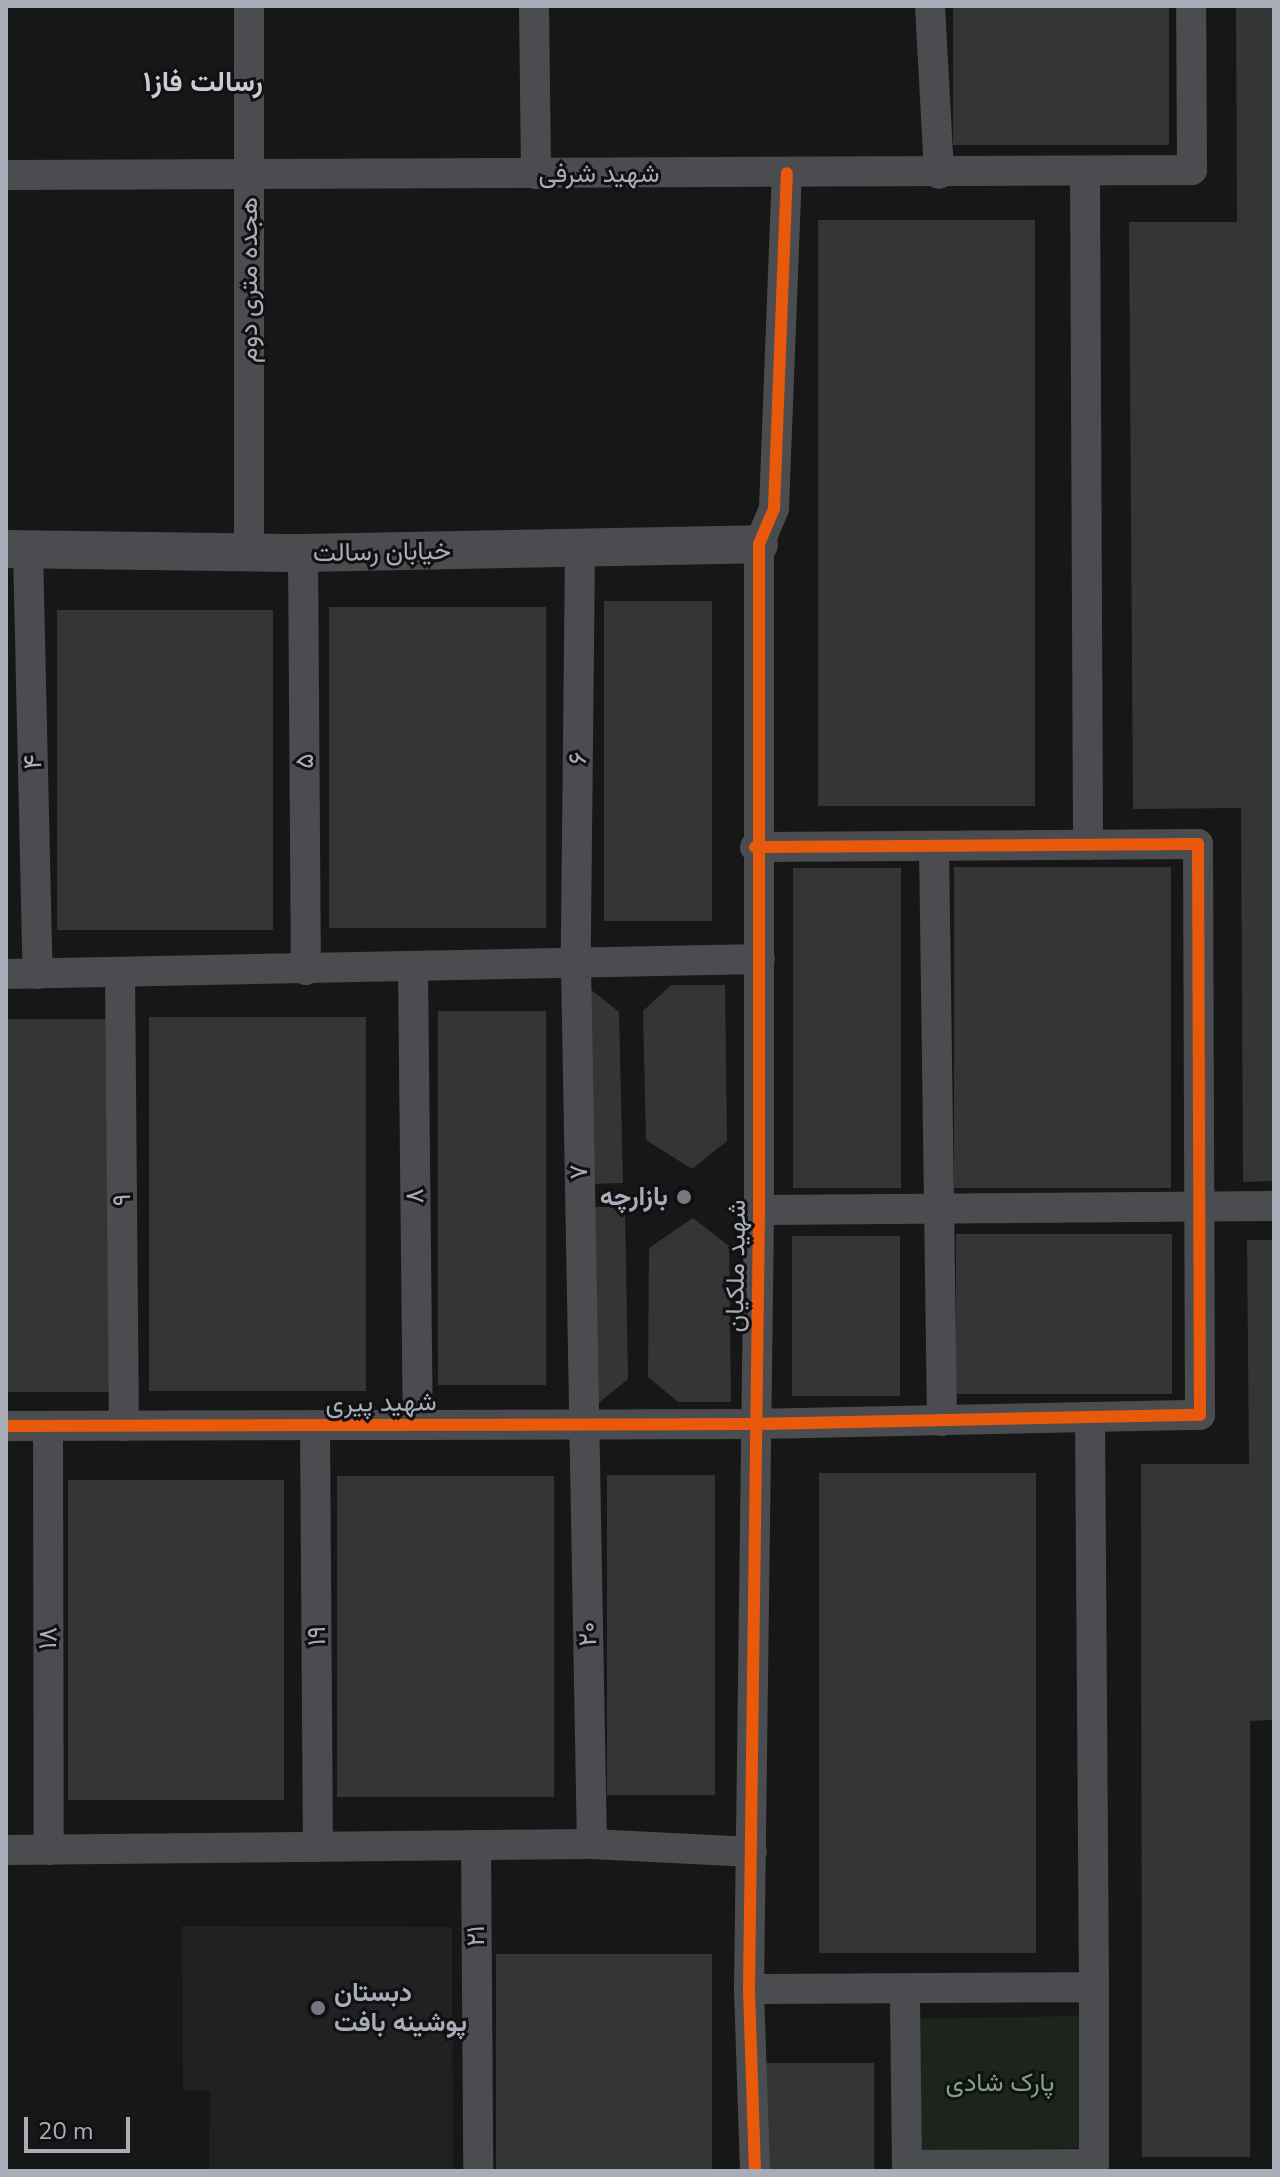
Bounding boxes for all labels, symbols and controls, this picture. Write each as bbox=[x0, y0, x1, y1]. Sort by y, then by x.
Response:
district label: رسالت فاز۱ bbox=[143, 65, 263, 99]
street label: شهید شرفی bbox=[539, 158, 659, 190]
street label: هجده متری دوم bbox=[233, 197, 265, 363]
street label: خیابان رسالت bbox=[313, 535, 451, 569]
street label: ۶ bbox=[562, 751, 594, 765]
street label: ۵ bbox=[289, 753, 321, 769]
street label: ۴ bbox=[17, 754, 49, 770]
street label: ۷ bbox=[563, 1164, 595, 1180]
place label: بازارچه bbox=[600, 1181, 668, 1213]
street label: ۸ bbox=[399, 1188, 431, 1204]
marker: بازارچه bbox=[675, 1188, 693, 1206]
street label: ۹ bbox=[106, 1193, 138, 1207]
street label: شهید ملکیان bbox=[719, 1199, 753, 1333]
street label: شهید پیری bbox=[325, 1386, 437, 1420]
street label: ۲۰ bbox=[572, 1621, 604, 1647]
street label: ۱۹ bbox=[301, 1626, 333, 1646]
street label: ۱۸ bbox=[32, 1627, 64, 1649]
street label: ۲۱ bbox=[460, 1925, 492, 1947]
place label: دبستان پوشینه بافت bbox=[334, 1977, 467, 2038]
marker: دبستان پوشینه بافت bbox=[309, 1999, 327, 2017]
park label: پارک شادی bbox=[946, 2067, 1054, 2099]
scale bar bbox=[28, 2101, 134, 2151]
text: 20 m bbox=[38, 2115, 94, 2147]

